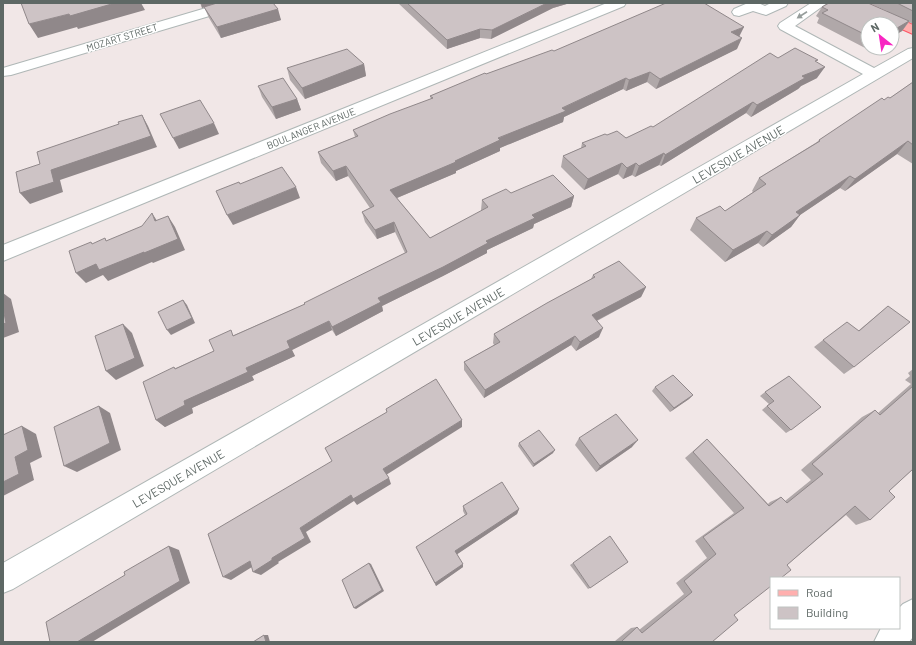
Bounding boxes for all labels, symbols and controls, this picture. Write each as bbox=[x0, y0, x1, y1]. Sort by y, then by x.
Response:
one-way arrow bbox=[796, 11, 808, 18]
north arrow bbox=[860, 16, 900, 56]
text: N bbox=[868, 19, 881, 34]
street label: MOZART STREET bbox=[85, 20, 159, 54]
street label: BOULANGER AVENUE bbox=[265, 105, 357, 151]
street label: LEVESQUE AVENUE bbox=[690, 122, 786, 186]
street label: LEVESQUE AVENUE bbox=[410, 284, 506, 348]
street label: LEVESQUE AVENUE bbox=[130, 446, 226, 510]
legend bbox=[770, 577, 900, 629]
text: Road bbox=[806, 585, 833, 599]
text: Building bbox=[806, 605, 848, 619]

